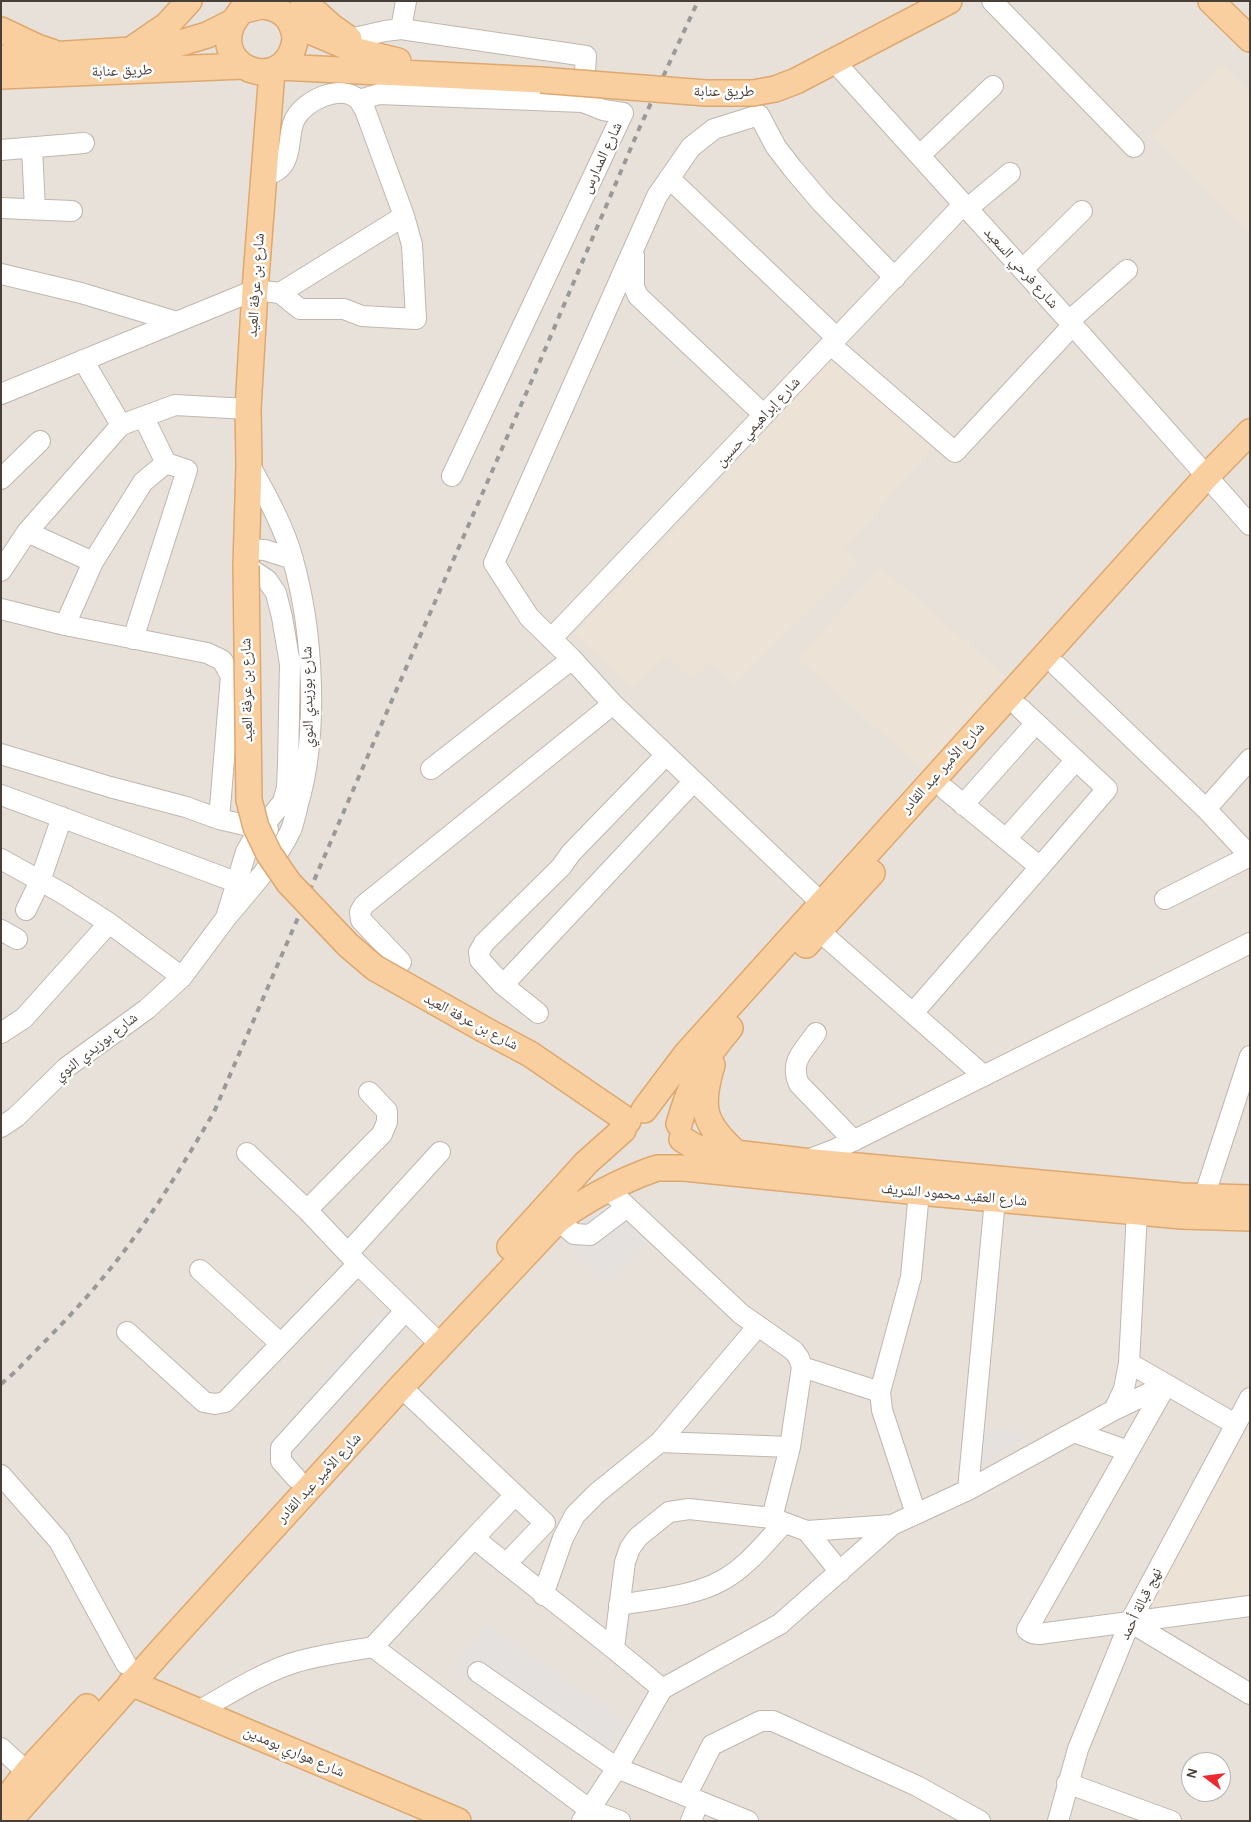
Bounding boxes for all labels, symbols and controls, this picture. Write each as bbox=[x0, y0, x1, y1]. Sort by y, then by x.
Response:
street label: طريق عنابة bbox=[91, 61, 153, 81]
street label: طريق عنابة bbox=[694, 83, 754, 101]
street label: شارع المدارس bbox=[578, 119, 626, 197]
street label: شارع فرحي السعيد bbox=[980, 224, 1062, 312]
street label: شارع بن عرفة العيد bbox=[243, 232, 269, 338]
street label: شارع إبراهيمي حسين bbox=[712, 373, 804, 471]
street label: شارع بن عرفة العيد bbox=[237, 638, 257, 742]
street label: شارع بوزيدي النوي bbox=[298, 646, 318, 748]
street label: شارع الأمير عبد القادر bbox=[897, 719, 989, 817]
street label: شارع بن عرفة العيد bbox=[421, 990, 521, 1054]
street label: شارع بوزيدي النوي bbox=[50, 1009, 142, 1085]
street label: شارع العقيد محمود الشريف bbox=[880, 1180, 1028, 1210]
street label: شارع الأمير عبد القادر bbox=[273, 1429, 365, 1527]
street label: نهج قبالة أحمد bbox=[1116, 1565, 1166, 1643]
street label: شارع هواري بومدين bbox=[241, 1723, 347, 1781]
north arrow bbox=[1181, 1752, 1231, 1802]
text: N bbox=[1182, 1766, 1202, 1780]

